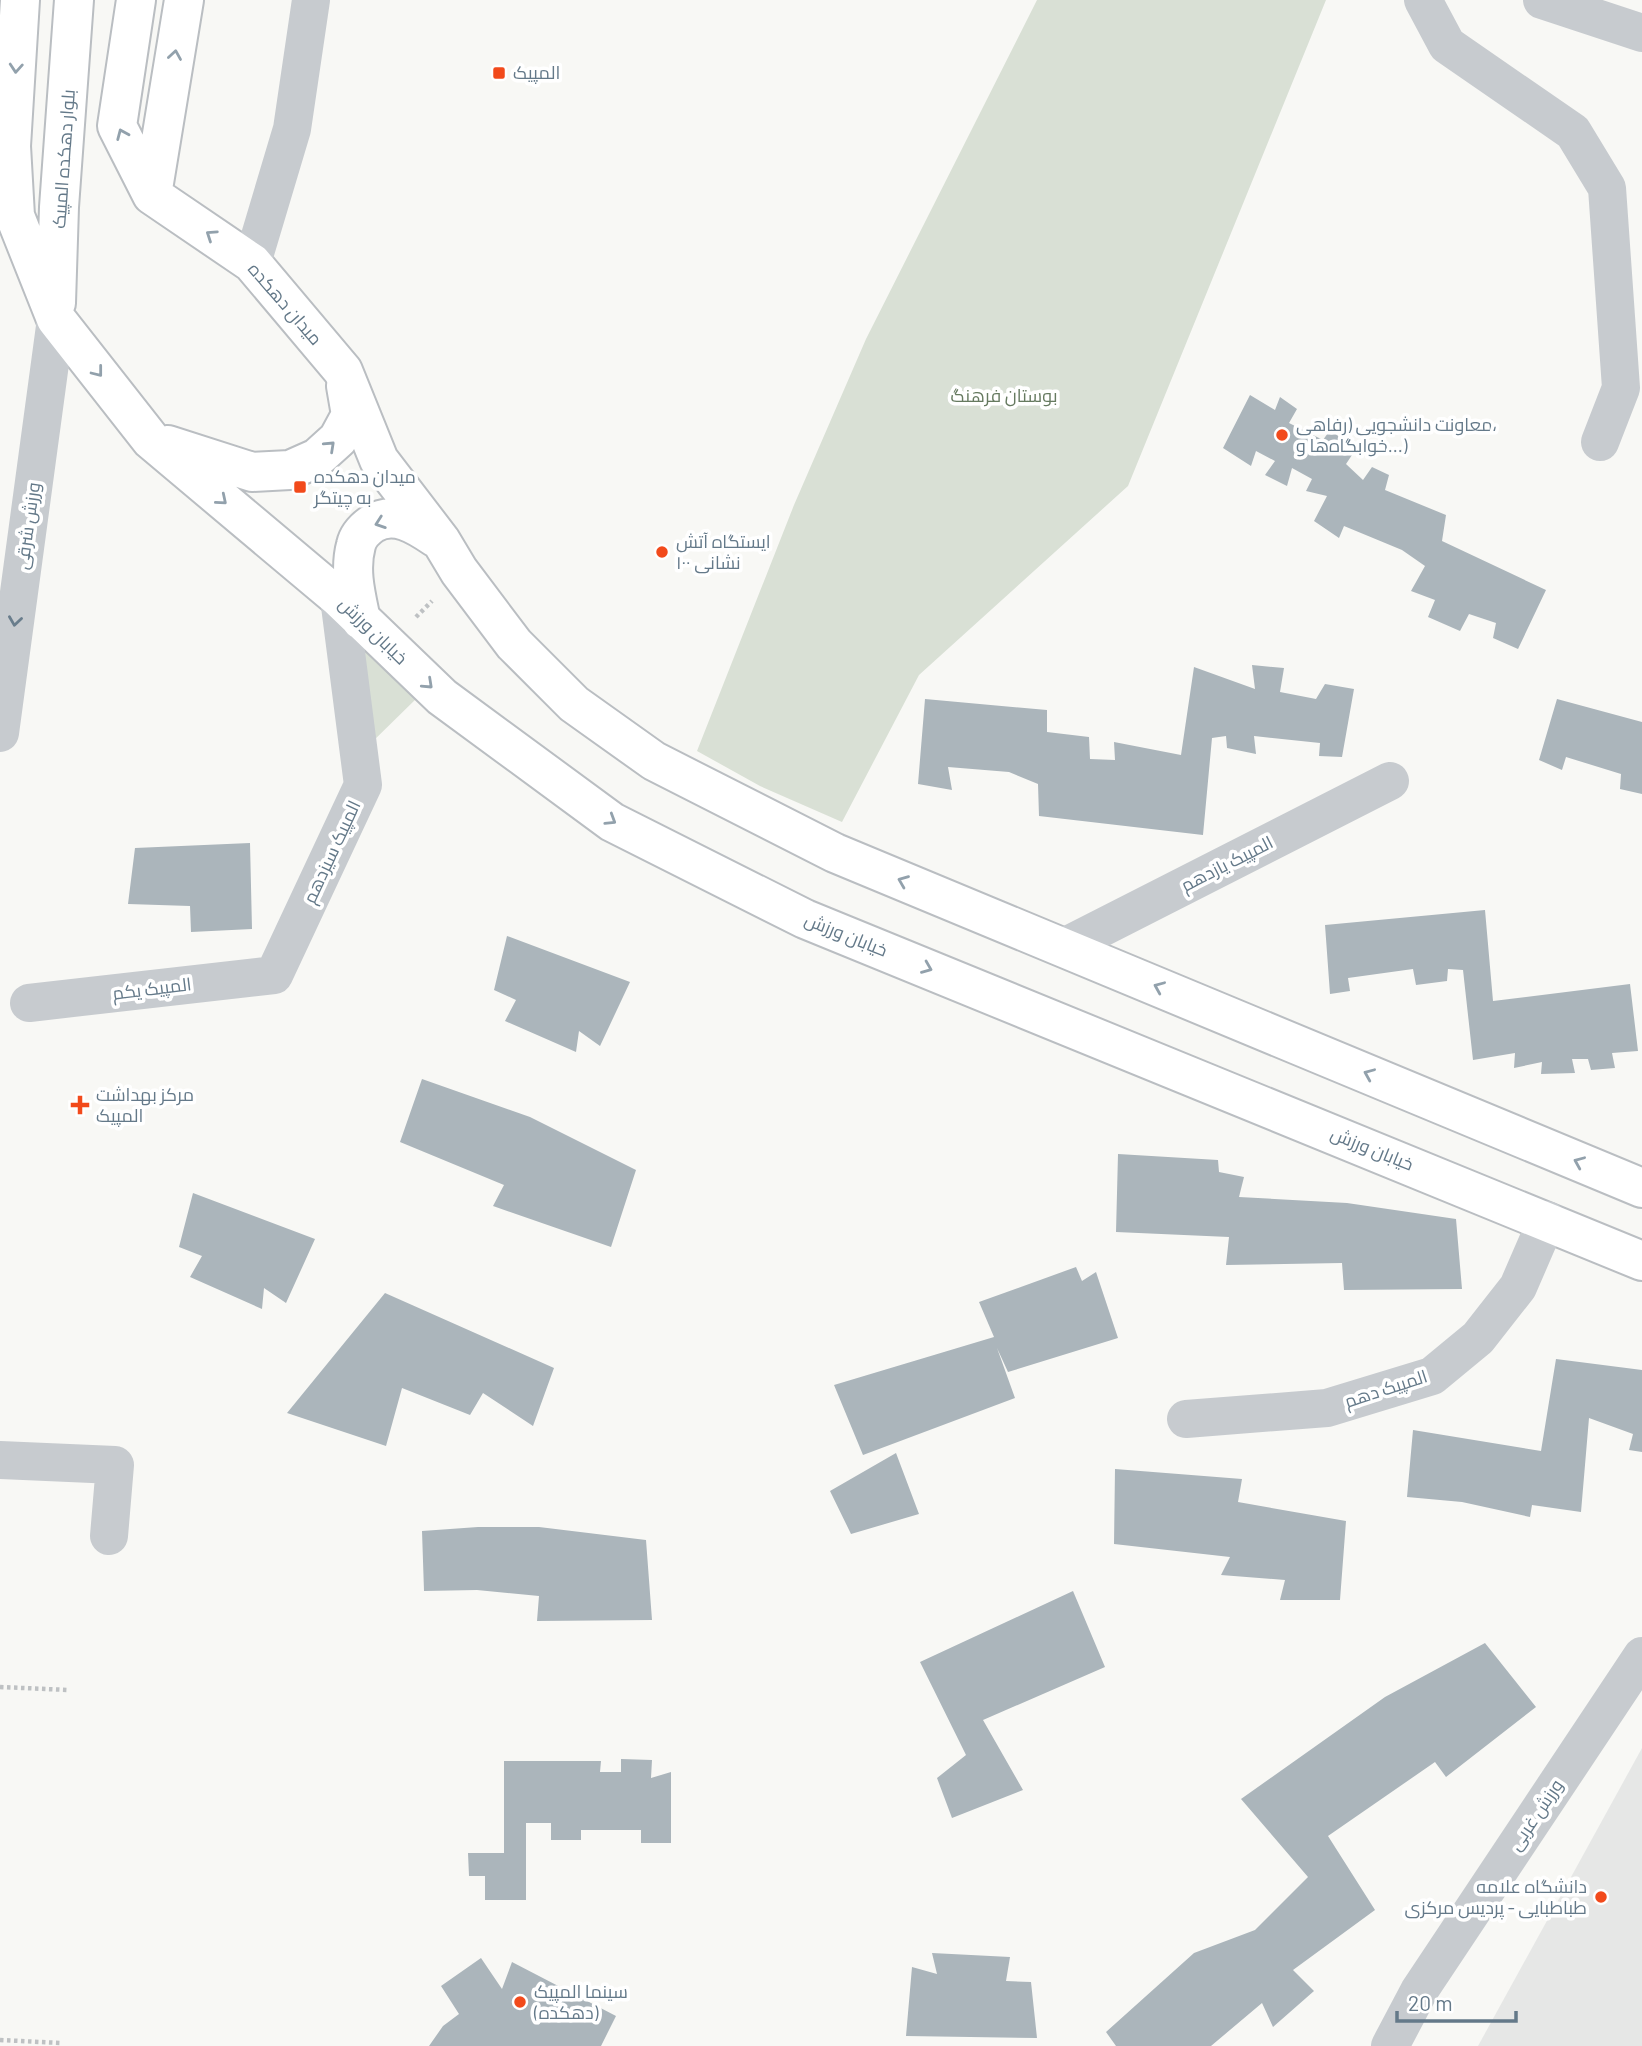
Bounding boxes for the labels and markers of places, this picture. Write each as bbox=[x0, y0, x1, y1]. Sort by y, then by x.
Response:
place label: المپیک bbox=[513, 61, 560, 84]
marker: المپیک bbox=[491, 65, 507, 81]
place label: معاونت دانشجویی (رفاهی، خوابگاه‌ها و...) bbox=[1296, 413, 1497, 457]
marker: معاونت دانشجویی (رفاهی، خوابگاه‌ها و...) bbox=[1274, 427, 1290, 443]
place label: میدان دهکده به چیتگر bbox=[313, 465, 416, 510]
marker: میدان دهکده به چیتگر bbox=[292, 479, 308, 495]
place label: ایستگاه آتش نشانی ۱۰۰ bbox=[676, 530, 771, 574]
marker: ایستگاه آتش نشانی ۱۰۰ bbox=[654, 544, 670, 560]
place label: مرکز بهداشت المپیک bbox=[96, 1083, 194, 1127]
marker: مرکز بهداشت المپیک bbox=[70, 1095, 90, 1115]
place label: دانشگاه علامه طباطبایی - پردیس مرکزی bbox=[1405, 1875, 1587, 1920]
marker: دانشگاه علامه طباطبایی - پردیس مرکزی bbox=[1593, 1889, 1609, 1905]
place label: سینما المپیک (دهکده) bbox=[533, 1980, 628, 2023]
marker: سینما المپیک (دهکده) bbox=[512, 1994, 528, 2010]

